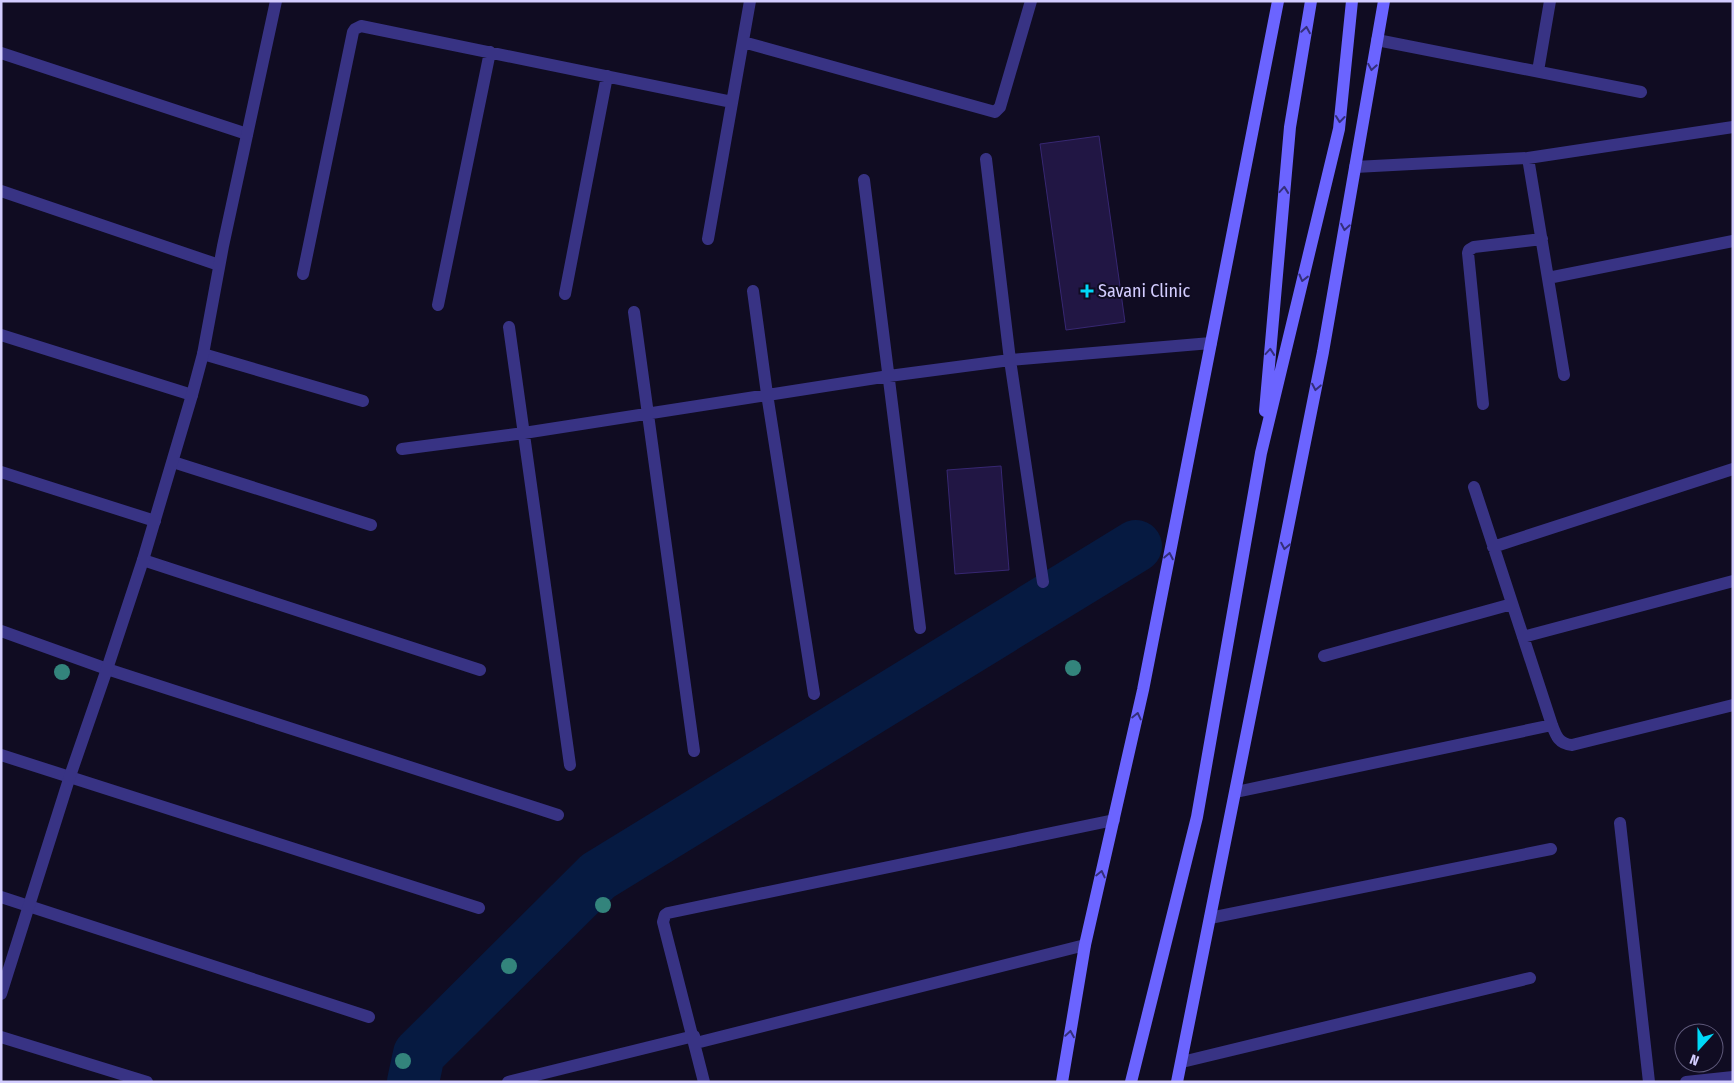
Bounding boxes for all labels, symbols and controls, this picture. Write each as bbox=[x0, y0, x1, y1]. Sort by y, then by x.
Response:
one-way arrow bbox=[1300, 25, 1310, 34]
one-way arrow bbox=[1368, 62, 1378, 71]
one-way arrow bbox=[1335, 116, 1346, 124]
one-way arrow bbox=[1278, 186, 1289, 194]
one-way arrow bbox=[1340, 222, 1350, 231]
one-way arrow bbox=[1298, 273, 1309, 282]
place label: Savani Clinic bbox=[1098, 280, 1191, 302]
marker: Savani Clinic bbox=[1080, 284, 1094, 298]
one-way arrow bbox=[1264, 348, 1275, 356]
one-way arrow bbox=[1311, 382, 1322, 391]
one-way arrow bbox=[1280, 542, 1290, 550]
one-way arrow bbox=[1163, 552, 1174, 561]
one-way arrow bbox=[1131, 711, 1142, 720]
one-way arrow bbox=[1095, 870, 1106, 879]
north arrow bbox=[1674, 1023, 1724, 1073]
one-way arrow bbox=[1065, 1029, 1075, 1038]
text: N bbox=[1688, 1050, 1701, 1069]

